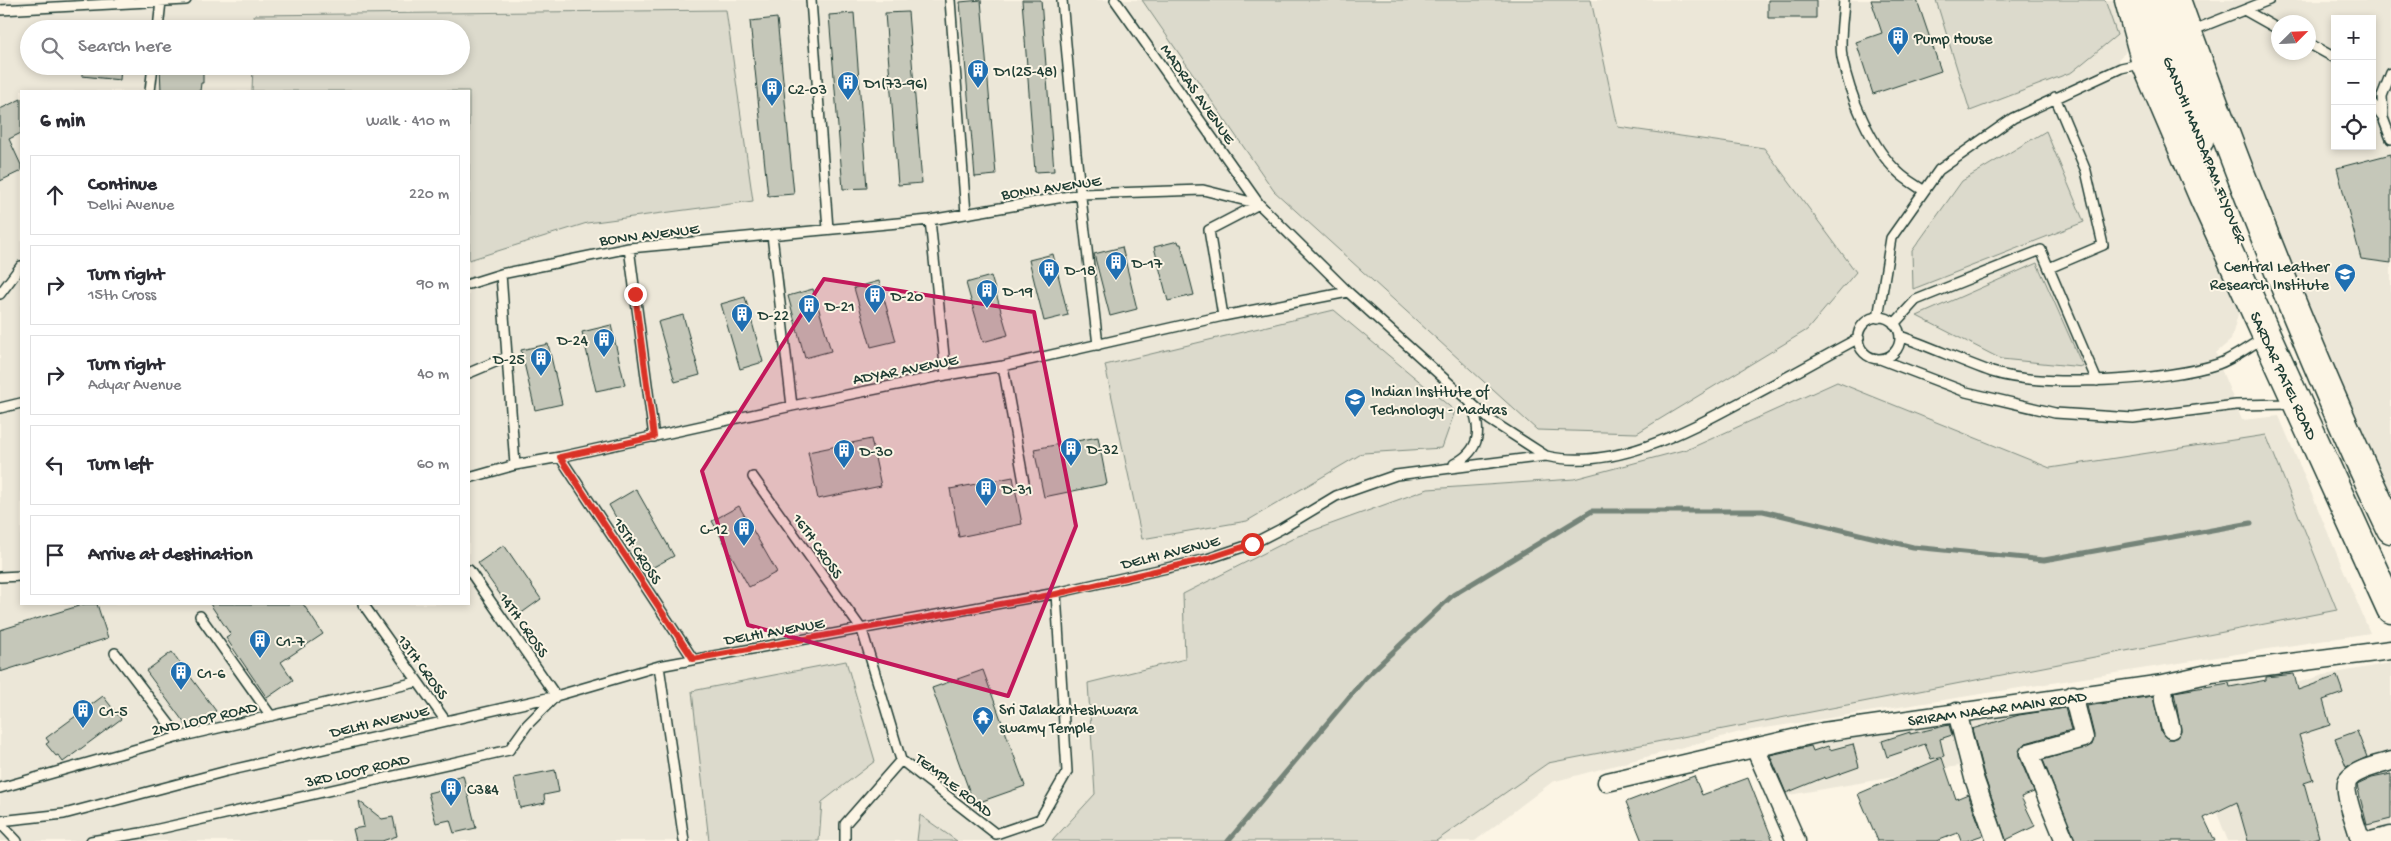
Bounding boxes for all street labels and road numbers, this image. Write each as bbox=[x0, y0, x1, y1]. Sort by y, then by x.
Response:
street label: MADRAS AVENUE bbox=[1155, 41, 1238, 150]
street label: GANDHI MANDAPAM FLYOVER bbox=[2157, 54, 2249, 247]
street label: BONN AVENUE bbox=[999, 173, 1104, 206]
street label: BONN AVENUE bbox=[597, 221, 701, 252]
street label: SARDAR PATEL ROAD bbox=[2244, 309, 2320, 444]
street label: ADYAR AVENUE bbox=[851, 352, 961, 391]
street label: 16TH CROSS bbox=[786, 510, 846, 584]
street label: 15TH CROSS bbox=[607, 514, 665, 589]
street label: DELHI AVENUE bbox=[1119, 533, 1223, 576]
street label: 14TH CROSS bbox=[492, 589, 552, 663]
street label: DELHI AVENUE bbox=[722, 615, 827, 652]
street label: 13TH CROSS bbox=[391, 631, 451, 705]
street label: SRIRAM NAGAR MAIN ROAD bbox=[1907, 688, 2089, 732]
street label: 2ND LOOP ROAD bbox=[150, 699, 260, 742]
street label: DELHI AVENUE bbox=[327, 703, 432, 744]
street label: TEMPLE ROAD bbox=[909, 750, 996, 823]
street label: 3RD LOOP ROAD bbox=[303, 751, 412, 794]

